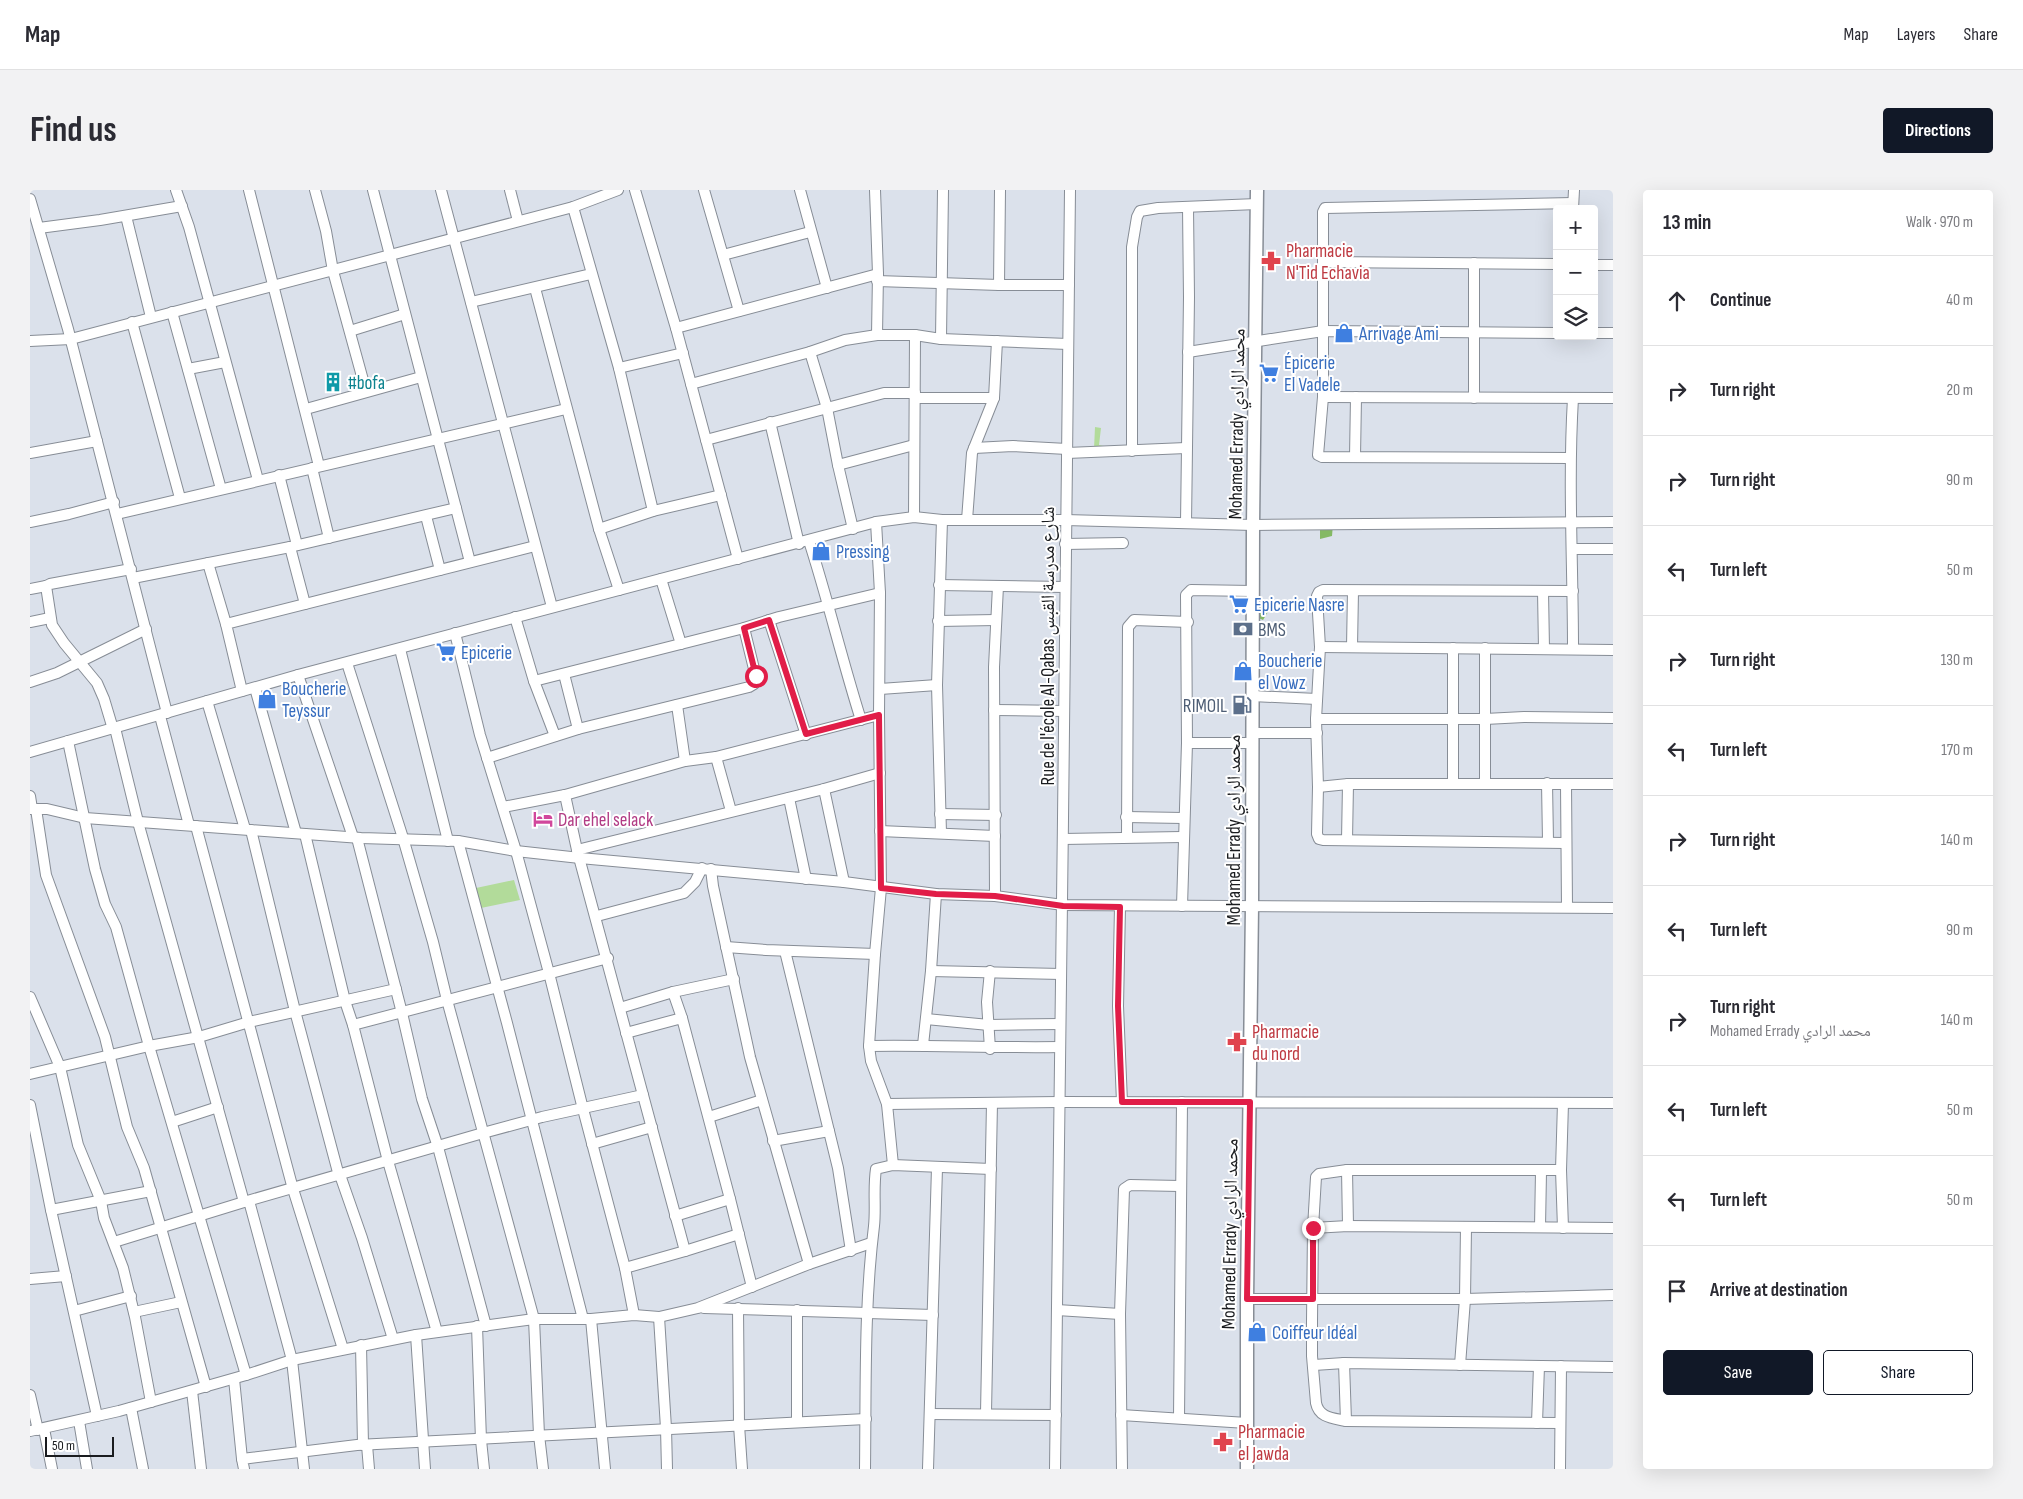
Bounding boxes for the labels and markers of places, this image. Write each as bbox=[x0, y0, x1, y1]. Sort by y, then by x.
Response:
place label: Pharmacie N'Tid Echavia bbox=[1286, 240, 1370, 285]
pharmacy icon: Pharmacie N'Tid Echavia bbox=[1260, 250, 1282, 272]
shop icon: Arrivage Ami bbox=[1333, 322, 1355, 344]
place label: Arrivage Ami bbox=[1358, 323, 1439, 346]
place label: Épicerie El Vadele bbox=[1284, 352, 1340, 397]
supermarket icon: Épicerie El Vadele bbox=[1258, 362, 1280, 384]
building icon: #bofa bbox=[322, 371, 344, 393]
place label: #bofa bbox=[348, 372, 385, 395]
shop icon: Pressing bbox=[810, 540, 832, 562]
place label: Pressing bbox=[836, 541, 890, 564]
supermarket icon: Epicerie Nasre bbox=[1228, 593, 1250, 615]
place label: Epicerie Nasre bbox=[1254, 594, 1345, 617]
bank icon: BMS bbox=[1232, 618, 1254, 640]
place label: BMS bbox=[1258, 619, 1286, 642]
supermarket icon: Epicerie bbox=[435, 641, 457, 663]
place label: Epicerie bbox=[461, 642, 512, 665]
place label: Boucherie el Vowz bbox=[1258, 650, 1322, 695]
shop icon: Boucherie el Vowz bbox=[1232, 660, 1254, 682]
place label: Boucherie Teyssur bbox=[282, 678, 346, 723]
shop icon: Boucherie Teyssur bbox=[256, 688, 278, 710]
fuel station icon: RIMOIL bbox=[1231, 694, 1253, 716]
place label: RIMOIL bbox=[1183, 695, 1227, 718]
hotel icon: Dar ehel selack bbox=[532, 808, 554, 830]
place label: Dar ehel selack bbox=[558, 809, 654, 832]
place label: Pharmacie du nord bbox=[1252, 1021, 1319, 1066]
pharmacy icon: Pharmacie du nord bbox=[1226, 1031, 1248, 1053]
shop icon: Coiffeur Idéal bbox=[1246, 1321, 1268, 1343]
place label: Coiffeur Idéal bbox=[1272, 1322, 1357, 1345]
place label: Pharmacie el Jawda bbox=[1238, 1421, 1305, 1466]
pharmacy icon: Pharmacie el Jawda bbox=[1212, 1431, 1234, 1453]

